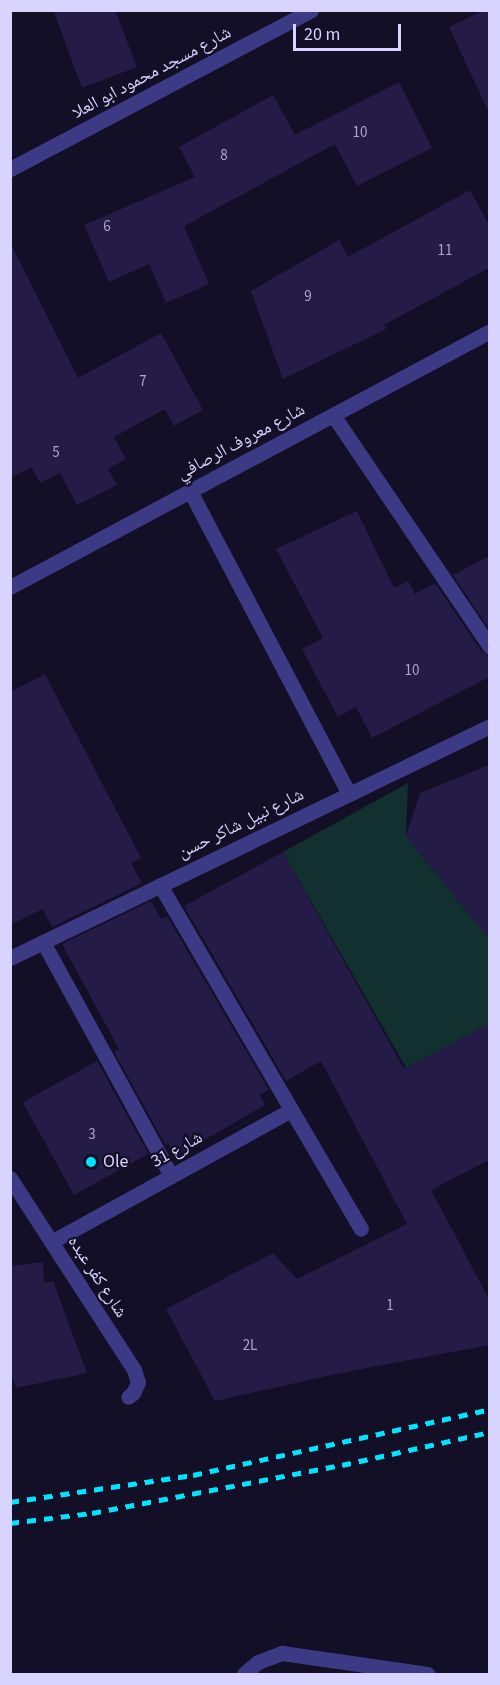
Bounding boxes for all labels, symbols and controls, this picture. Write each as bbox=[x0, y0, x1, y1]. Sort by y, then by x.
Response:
scale bar bbox=[296, 12, 404, 50]
street label: شارع مسجد محمود ابو العلا bbox=[69, 22, 235, 124]
text: 20 m bbox=[304, 22, 340, 47]
house number: 10 bbox=[353, 124, 367, 142]
house number: 8 bbox=[220, 147, 228, 165]
house number: 6 bbox=[103, 218, 111, 236]
house number: 11 bbox=[438, 242, 452, 260]
house number: 9 bbox=[304, 288, 312, 306]
house number: 7 bbox=[139, 373, 147, 391]
street label: شارع معروف الرصافي bbox=[173, 399, 309, 485]
house number: 5 bbox=[52, 444, 60, 462]
house number: 10 bbox=[405, 662, 419, 680]
street label: شارع نبيل شاكر حسن bbox=[175, 784, 307, 864]
house number: 3 bbox=[88, 1126, 96, 1144]
street label: شارع 31 bbox=[147, 1127, 207, 1173]
place label: Ole bbox=[103, 1151, 128, 1173]
marker: Ole bbox=[84, 1155, 98, 1169]
street label: شارع كفر عبده bbox=[63, 1232, 131, 1322]
house number: 1 bbox=[386, 1297, 394, 1315]
house number: 2L bbox=[243, 1337, 257, 1355]

